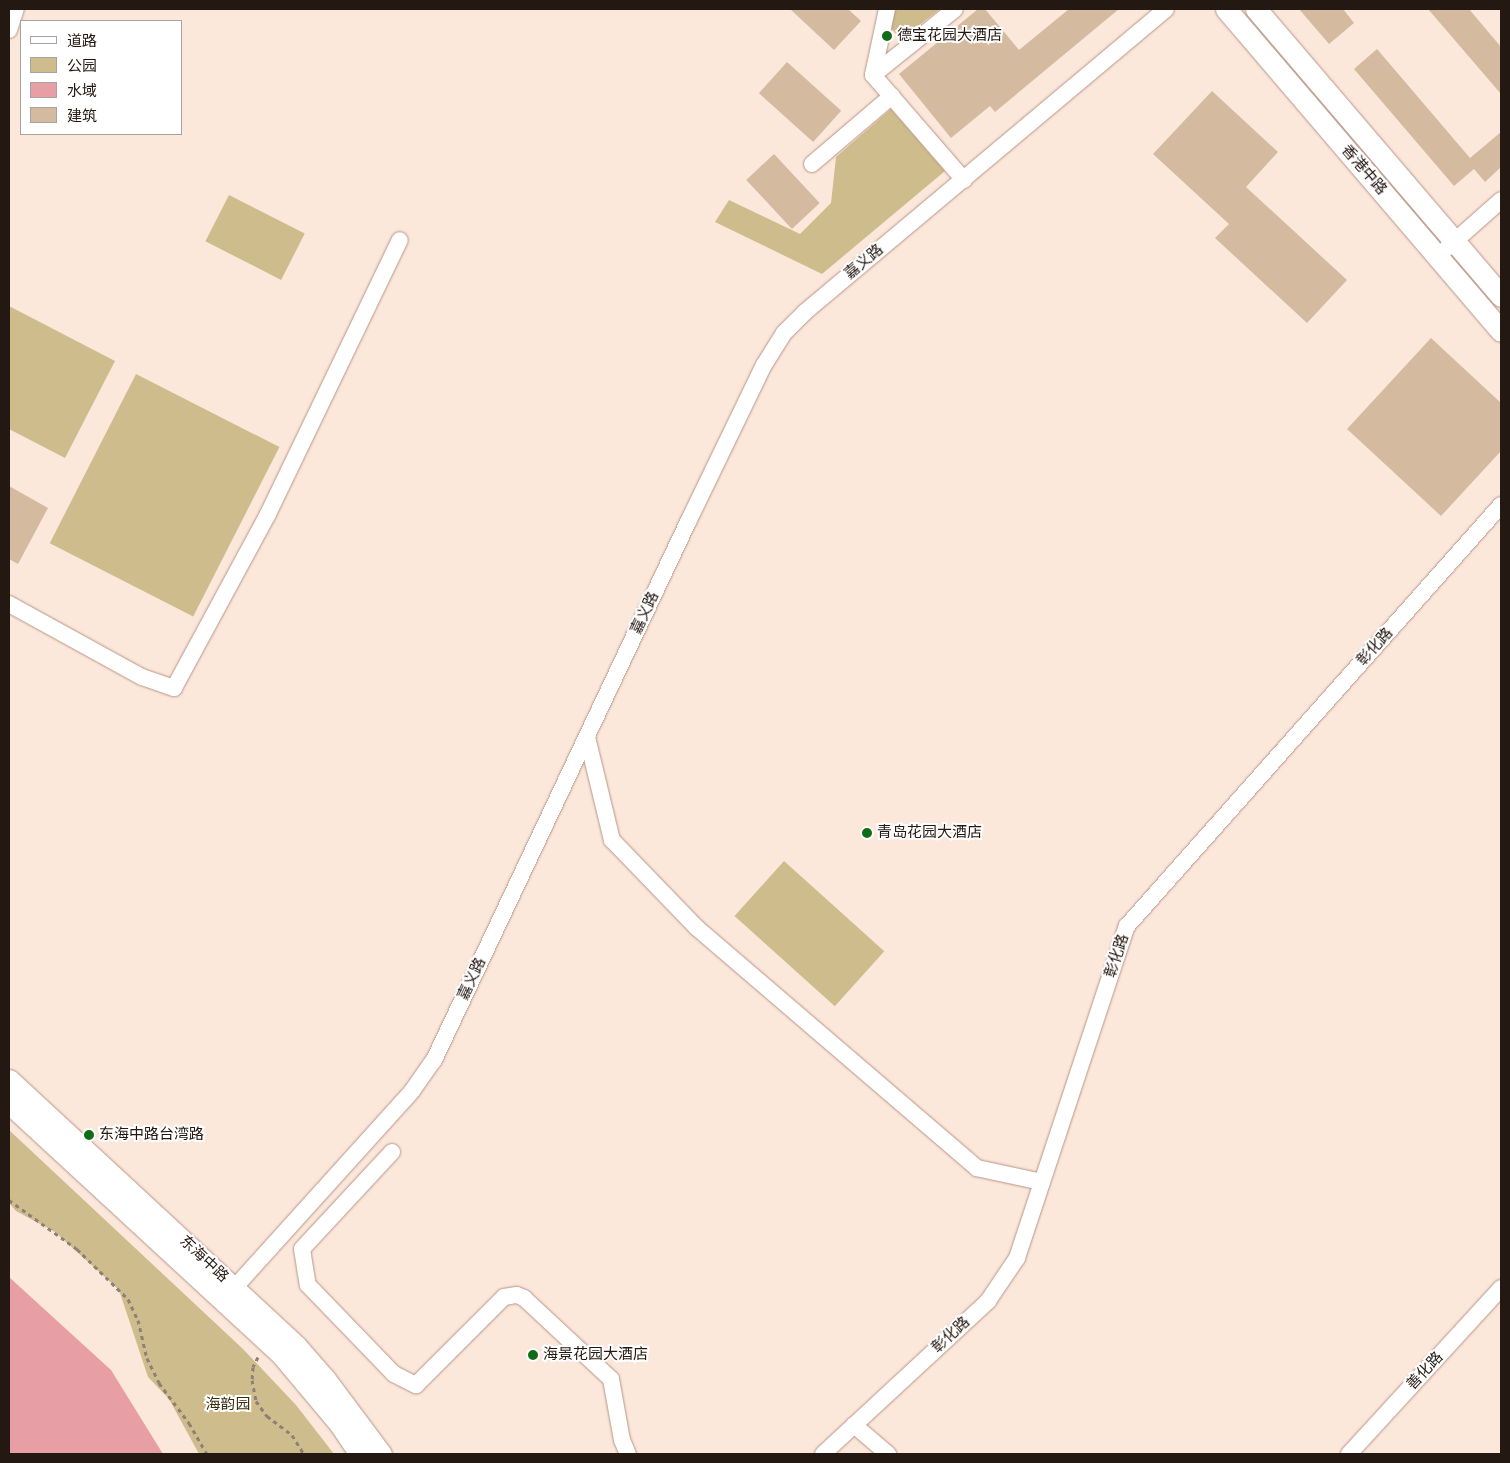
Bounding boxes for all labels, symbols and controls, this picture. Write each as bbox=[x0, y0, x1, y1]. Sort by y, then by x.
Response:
legend bbox=[20, 20, 182, 135]
place label: 德宝花园大酒店 bbox=[897, 27, 1002, 45]
marker: 德宝花园大酒店 bbox=[881, 30, 893, 42]
text: 道路 bbox=[67, 32, 97, 51]
text: 公园 bbox=[67, 57, 97, 76]
text: 水域 bbox=[67, 82, 97, 101]
text: 建筑 bbox=[67, 107, 97, 126]
street label: 香港中路 bbox=[1338, 141, 1390, 199]
street label: 嘉义路 bbox=[841, 241, 887, 283]
street label: 嘉义路 bbox=[627, 589, 663, 637]
street label: 彰化路 bbox=[1353, 624, 1397, 670]
place label: 青岛花园大酒店 bbox=[877, 824, 982, 842]
marker: 青岛花园大酒店 bbox=[861, 827, 873, 839]
street label: 彰化路 bbox=[1101, 932, 1133, 980]
street label: 嘉义路 bbox=[454, 955, 490, 1003]
place label: 东海中路台湾路 bbox=[99, 1126, 204, 1144]
marker: 东海中路台湾路 bbox=[83, 1129, 95, 1141]
street label: 东海中路 bbox=[176, 1232, 232, 1286]
street label: 彰化路 bbox=[928, 1313, 974, 1357]
place label: 海景花园大酒店 bbox=[543, 1346, 648, 1364]
street label: 善化路 bbox=[1403, 1348, 1447, 1394]
marker: 海景花园大酒店 bbox=[527, 1349, 539, 1361]
park label: 海韵园 bbox=[206, 1396, 250, 1414]

